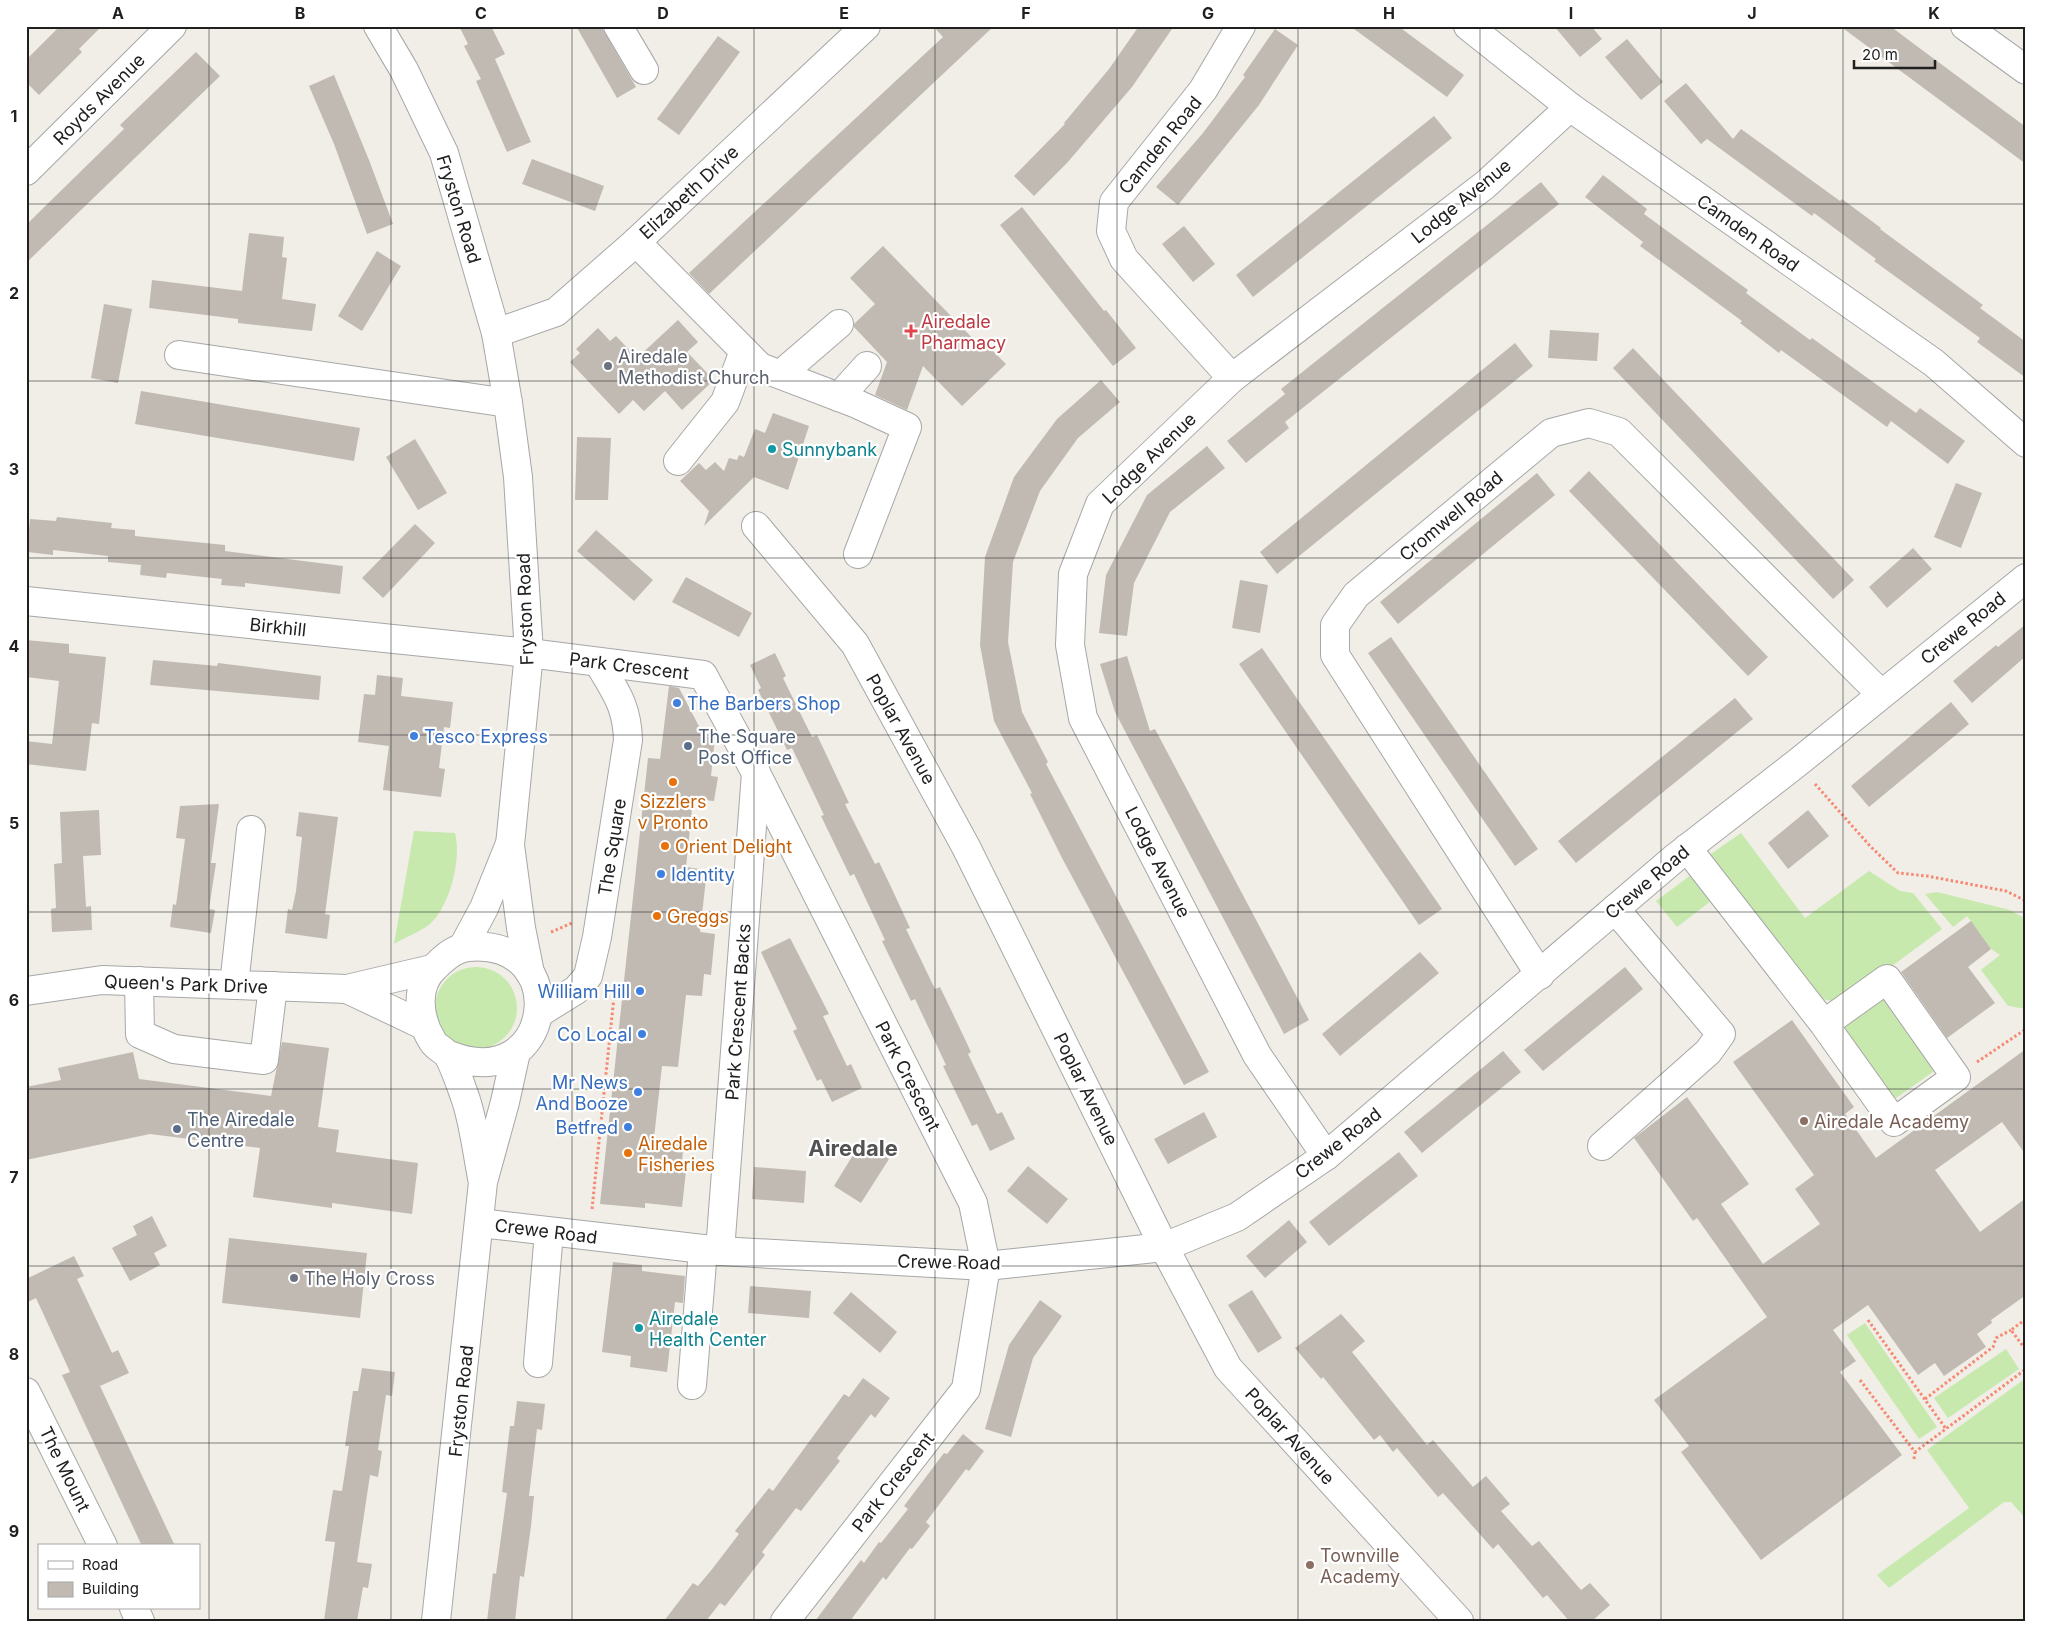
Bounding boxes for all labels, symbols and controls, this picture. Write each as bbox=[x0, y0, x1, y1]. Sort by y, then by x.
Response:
text: A bbox=[112, 3, 124, 23]
text: B bbox=[295, 3, 305, 23]
text: C bbox=[475, 3, 487, 23]
text: D bbox=[657, 3, 669, 23]
text: E bbox=[839, 3, 849, 23]
text: F bbox=[1021, 3, 1031, 23]
text: G bbox=[1202, 3, 1214, 23]
text: H bbox=[1383, 3, 1395, 23]
text: I bbox=[1569, 3, 1573, 23]
text: J bbox=[1747, 3, 1757, 23]
text: K bbox=[1928, 3, 1940, 23]
scale bar bbox=[1854, 38, 1936, 70]
text: 20 m bbox=[1862, 45, 1898, 64]
street label: Royds Avenue bbox=[49, 49, 149, 149]
street label: Camden Road bbox=[1114, 92, 1206, 198]
text: 1 bbox=[11, 106, 17, 126]
street label: Elizabeth Drive bbox=[635, 141, 743, 243]
street label: Fryston Road bbox=[433, 152, 485, 266]
street label: Lodge Avenue bbox=[1407, 155, 1515, 247]
street label: Camden Road bbox=[1693, 190, 1803, 276]
text: 2 bbox=[9, 283, 19, 303]
place label: Airedale Pharmacy bbox=[921, 311, 1006, 353]
marker: Airedale Pharmacy bbox=[905, 325, 917, 337]
place label: Airedale Methodist Church bbox=[618, 346, 770, 388]
marker: Airedale Methodist Church bbox=[602, 360, 614, 372]
street label: Lodge Avenue bbox=[1098, 408, 1200, 508]
place label: Sunnybank bbox=[782, 439, 877, 460]
marker: Sunnybank bbox=[766, 443, 778, 455]
text: 3 bbox=[9, 459, 19, 479]
street label: Cromwell Road bbox=[1395, 467, 1507, 565]
street label: Fryston Road bbox=[513, 552, 537, 666]
street label: Crewe Road bbox=[1916, 587, 2010, 669]
street label: Birkhill bbox=[249, 614, 307, 640]
text: 4 bbox=[9, 636, 20, 656]
street label: Park Crescent bbox=[568, 648, 690, 684]
street label: Poplar Avenue bbox=[862, 670, 940, 788]
place label: The Barbers Shop bbox=[687, 693, 841, 714]
marker: The Barbers Shop bbox=[671, 697, 683, 709]
place label: Tesco Express bbox=[424, 726, 548, 747]
place label: The Square Post Office bbox=[698, 726, 796, 768]
marker: Tesco Express bbox=[408, 730, 420, 742]
marker: The Square Post Office bbox=[682, 740, 694, 752]
marker: Sizzlers v Pronto bbox=[667, 776, 679, 788]
place label: Sizzlers v Pronto bbox=[637, 791, 709, 833]
street label: The Square bbox=[594, 797, 630, 897]
street label: Lodge Avenue bbox=[1121, 803, 1195, 921]
text: 5 bbox=[9, 813, 19, 833]
place label: Orient Delight bbox=[675, 836, 792, 857]
marker: Orient Delight bbox=[659, 840, 671, 852]
street label: Crewe Road bbox=[1601, 841, 1693, 923]
place label: Identity bbox=[671, 864, 735, 885]
marker: Identity bbox=[655, 868, 667, 880]
place label: Greggs bbox=[667, 906, 729, 927]
marker: Greggs bbox=[651, 910, 663, 922]
street label: Park Crescent Backs bbox=[721, 923, 755, 1101]
street label: Queen's Park Drive bbox=[104, 971, 268, 997]
place label: William Hill bbox=[537, 981, 630, 1002]
marker: William Hill bbox=[634, 985, 646, 997]
text: 6 bbox=[9, 990, 19, 1010]
street label: Park Crescent bbox=[871, 1018, 945, 1135]
place label: Co Local bbox=[557, 1024, 632, 1045]
marker: Co Local bbox=[636, 1028, 648, 1040]
street label: Poplar Avenue bbox=[1050, 1029, 1122, 1149]
place label: Mr News And Booze bbox=[536, 1072, 628, 1114]
marker: Mr News And Booze bbox=[632, 1086, 644, 1098]
street label: Crewe Road bbox=[1291, 1103, 1385, 1183]
place label: The Airedale Centre bbox=[187, 1109, 295, 1151]
place label: Airedale Academy bbox=[1814, 1111, 1969, 1132]
marker: Airedale Academy bbox=[1798, 1115, 1810, 1127]
place label: Betfred bbox=[556, 1117, 618, 1138]
marker: Betfred bbox=[622, 1121, 634, 1133]
marker: The Airedale Centre bbox=[171, 1123, 183, 1135]
place label: Airedale Fisheries bbox=[638, 1133, 715, 1175]
district label: Airedale bbox=[808, 1135, 898, 1161]
marker: Airedale Fisheries bbox=[622, 1147, 634, 1159]
text: 7 bbox=[9, 1167, 19, 1187]
street label: Crewe Road bbox=[494, 1214, 598, 1248]
street label: Crewe Road bbox=[897, 1251, 1001, 1273]
place label: The Holy Cross bbox=[304, 1268, 435, 1289]
marker: The Holy Cross bbox=[288, 1272, 300, 1284]
place label: Airedale Health Center bbox=[649, 1308, 767, 1350]
marker: Airedale Health Center bbox=[633, 1322, 645, 1334]
text: 8 bbox=[9, 1344, 19, 1364]
street label: Fryston Road bbox=[445, 1344, 477, 1458]
street label: Poplar Avenue bbox=[1241, 1383, 1339, 1489]
street label: The Mount bbox=[35, 1423, 95, 1515]
street label: Park Crescent bbox=[848, 1428, 938, 1536]
text: 9 bbox=[9, 1521, 19, 1541]
legend bbox=[38, 1544, 200, 1610]
place label: Townville Academy bbox=[1320, 1545, 1400, 1587]
text: Road bbox=[82, 1555, 118, 1574]
marker: Townville Academy bbox=[1304, 1559, 1316, 1571]
text: Building bbox=[82, 1579, 139, 1598]

